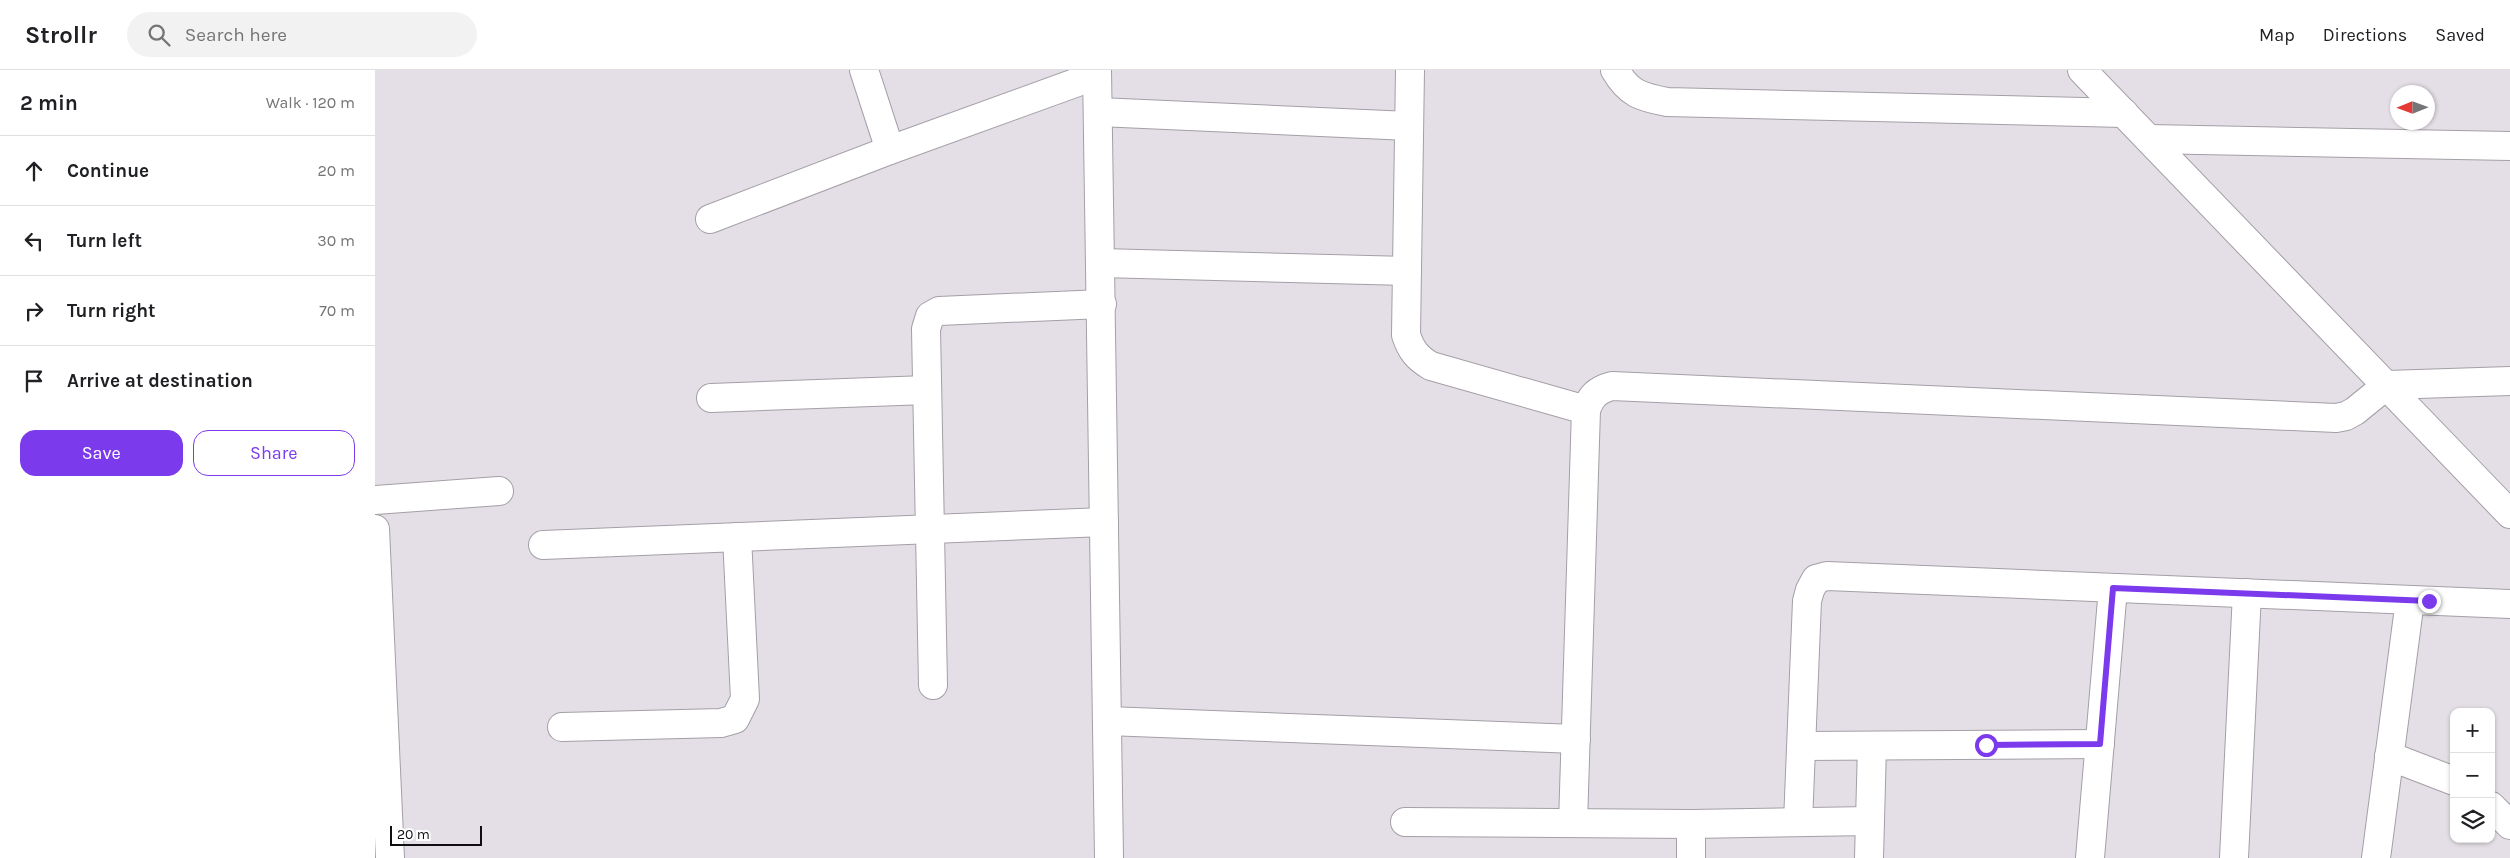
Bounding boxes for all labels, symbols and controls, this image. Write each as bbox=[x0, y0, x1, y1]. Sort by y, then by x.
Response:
search box bbox=[127, 12, 477, 57]
text: Strollr bbox=[25, 21, 97, 49]
icon: search bbox=[145, 21, 173, 49]
text: Search here bbox=[185, 24, 287, 46]
text: Map bbox=[2259, 24, 2295, 46]
text: Directions bbox=[2323, 24, 2407, 46]
text: Saved bbox=[2435, 24, 2485, 46]
north arrow bbox=[2390, 85, 2435, 130]
text: 2 min bbox=[20, 91, 78, 115]
text: Walk · 120 m bbox=[266, 93, 355, 112]
icon: ahead bbox=[20, 157, 48, 185]
text: Continue bbox=[67, 160, 149, 182]
text: 20 m bbox=[317, 161, 355, 180]
icon: left bbox=[20, 227, 48, 255]
text: Turn left bbox=[67, 230, 142, 252]
text: 30 m bbox=[317, 231, 355, 250]
icon: right bbox=[20, 297, 48, 325]
text: Turn right bbox=[67, 300, 156, 322]
text: 70 m bbox=[319, 301, 355, 320]
icon: arrive bbox=[20, 367, 48, 395]
text: Arrive at destination bbox=[67, 370, 253, 392]
button: Save bbox=[20, 430, 183, 476]
button: Share bbox=[193, 430, 355, 476]
route end bbox=[2418, 590, 2441, 613]
map controls bbox=[2450, 708, 2495, 843]
button: + bbox=[2450, 708, 2495, 753]
route start bbox=[1975, 734, 1998, 757]
button: − bbox=[2450, 753, 2495, 798]
button: layers bbox=[2450, 798, 2495, 843]
scale bar bbox=[390, 823, 483, 846]
text: 20 m bbox=[397, 826, 430, 843]

